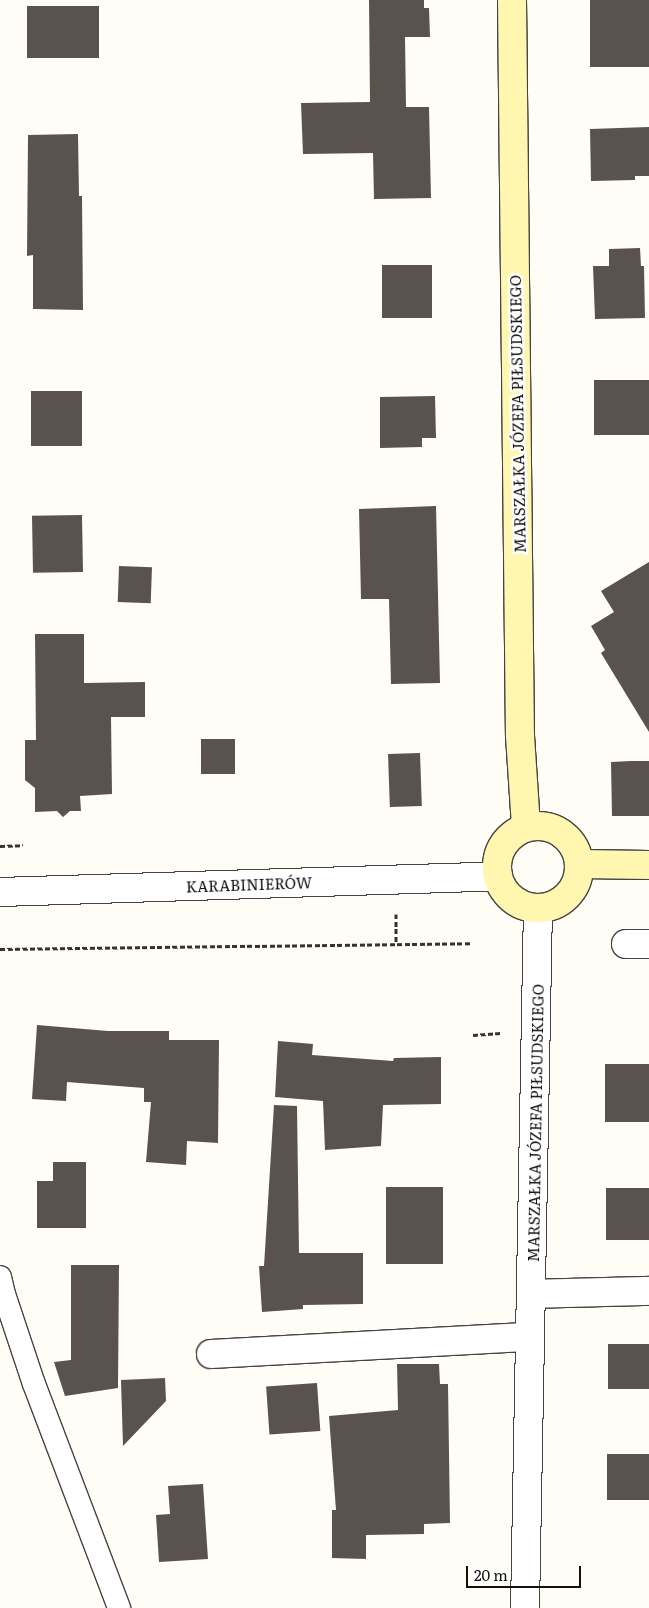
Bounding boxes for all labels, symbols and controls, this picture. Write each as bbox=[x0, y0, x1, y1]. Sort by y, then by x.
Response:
street label: MARSZAŁKA JÓZEFA PIŁSUDSKIEGO bbox=[506, 275, 528, 553]
street label: KARABINIERÓW bbox=[186, 873, 312, 895]
street label: MARSZAŁKA JÓZEFA PIŁSUDSKIEGO bbox=[524, 984, 546, 1262]
scale bar bbox=[469, 1556, 584, 1588]
text: 20 m bbox=[474, 1563, 508, 1586]

